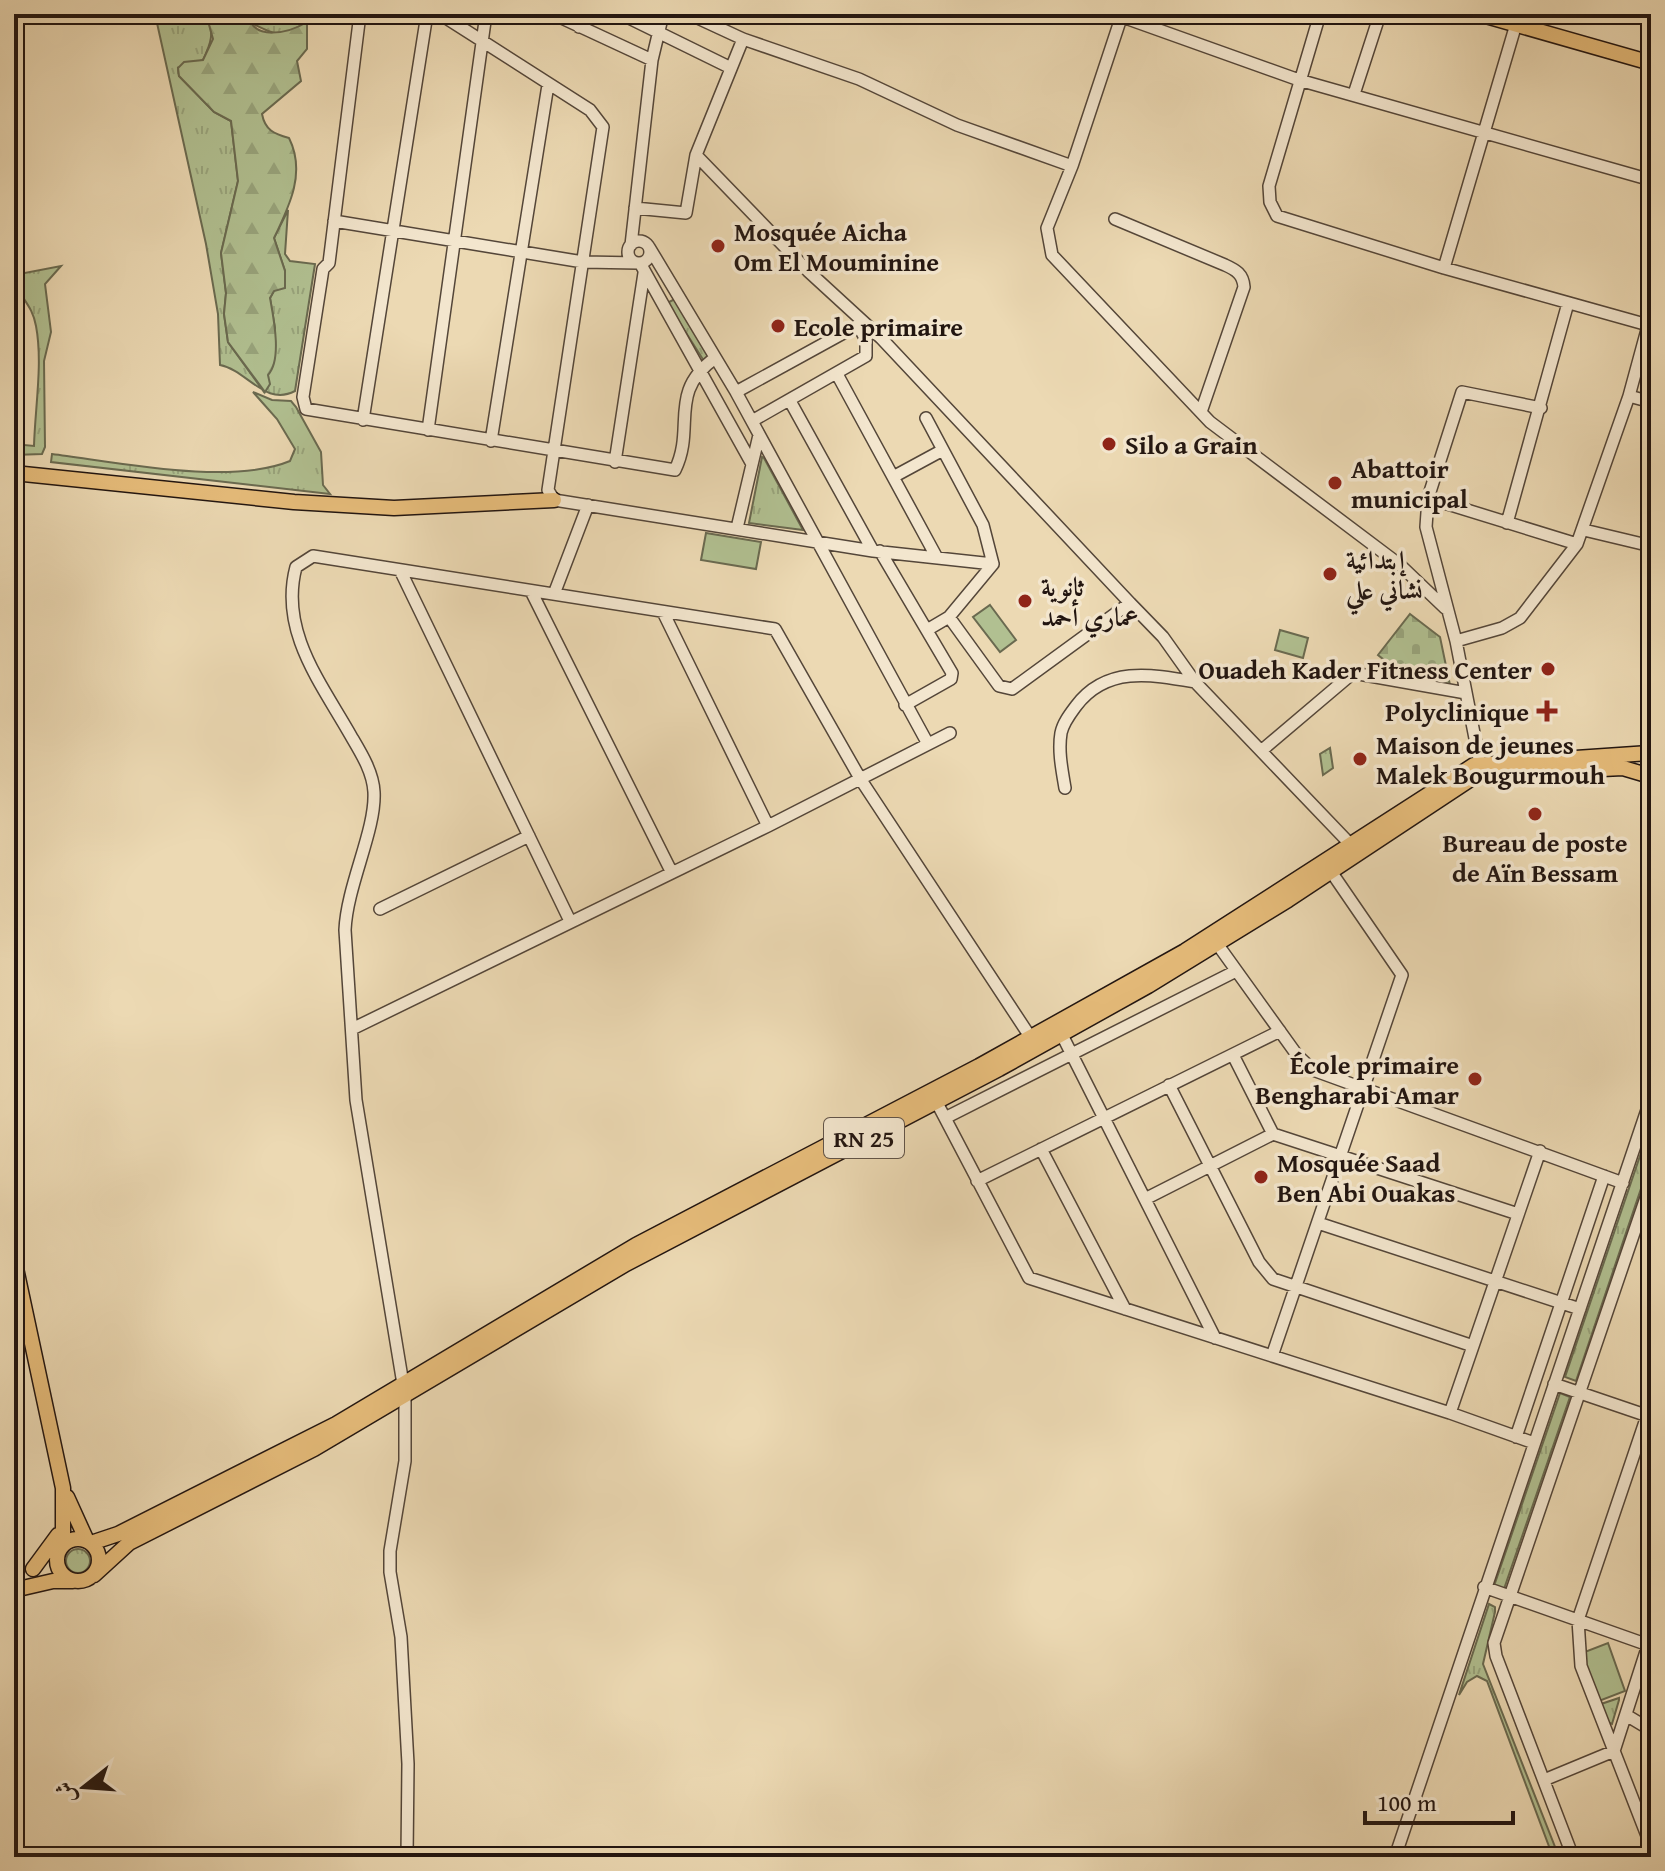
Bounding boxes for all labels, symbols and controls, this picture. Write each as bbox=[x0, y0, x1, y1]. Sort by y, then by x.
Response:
place label: Mosquée Aicha Om El Mouminine bbox=[734, 212, 939, 281]
marker: Mosquée Aicha Om El Mouminine bbox=[709, 237, 727, 255]
place label: Ecole primaire bbox=[794, 307, 963, 346]
marker: Ecole primaire bbox=[769, 317, 787, 335]
place label: Silo a Grain bbox=[1125, 425, 1258, 464]
marker: Silo a Grain bbox=[1100, 435, 1118, 453]
place label: Abattoir municipal bbox=[1351, 449, 1468, 518]
marker: Abattoir municipal bbox=[1326, 474, 1344, 492]
place label: إبتدائية نشاني علي bbox=[1345, 540, 1423, 615]
marker: إبتدائية نشاني علي bbox=[1321, 565, 1339, 583]
place label: ثانوية عماري أحمد bbox=[1041, 567, 1139, 639]
marker: ثانوية عماري أحمد bbox=[1016, 592, 1034, 610]
place label: Ouadeh Kader Fitness Center bbox=[1199, 650, 1532, 689]
marker: Ouadeh Kader Fitness Center bbox=[1539, 660, 1557, 678]
place label: Polyclinique bbox=[1385, 692, 1529, 731]
marker: Polyclinique bbox=[1536, 700, 1558, 722]
place label: Maison de jeunes Malek Bougurmouh bbox=[1376, 725, 1605, 794]
marker: Maison de jeunes Malek Bougurmouh bbox=[1351, 750, 1369, 768]
marker: Bureau de poste de Aïn Bessam bbox=[1526, 805, 1544, 823]
place label: Bureau de poste de Aïn Bessam bbox=[1442, 823, 1628, 892]
place label: École primaire Bengharabi Amar bbox=[1255, 1045, 1459, 1114]
marker: École primaire Bengharabi Amar bbox=[1466, 1070, 1484, 1088]
road number: RN 25 bbox=[824, 1118, 904, 1158]
place label: Mosquée Saad Ben Abi Ouakas bbox=[1277, 1143, 1455, 1212]
marker: Mosquée Saad Ben Abi Ouakas bbox=[1252, 1168, 1270, 1186]
north arrow bbox=[44, 1747, 124, 1827]
scale bar bbox=[1365, 1775, 1513, 1825]
text: ش bbox=[46, 1778, 83, 1808]
text: 100 m bbox=[1377, 1785, 1437, 1820]

